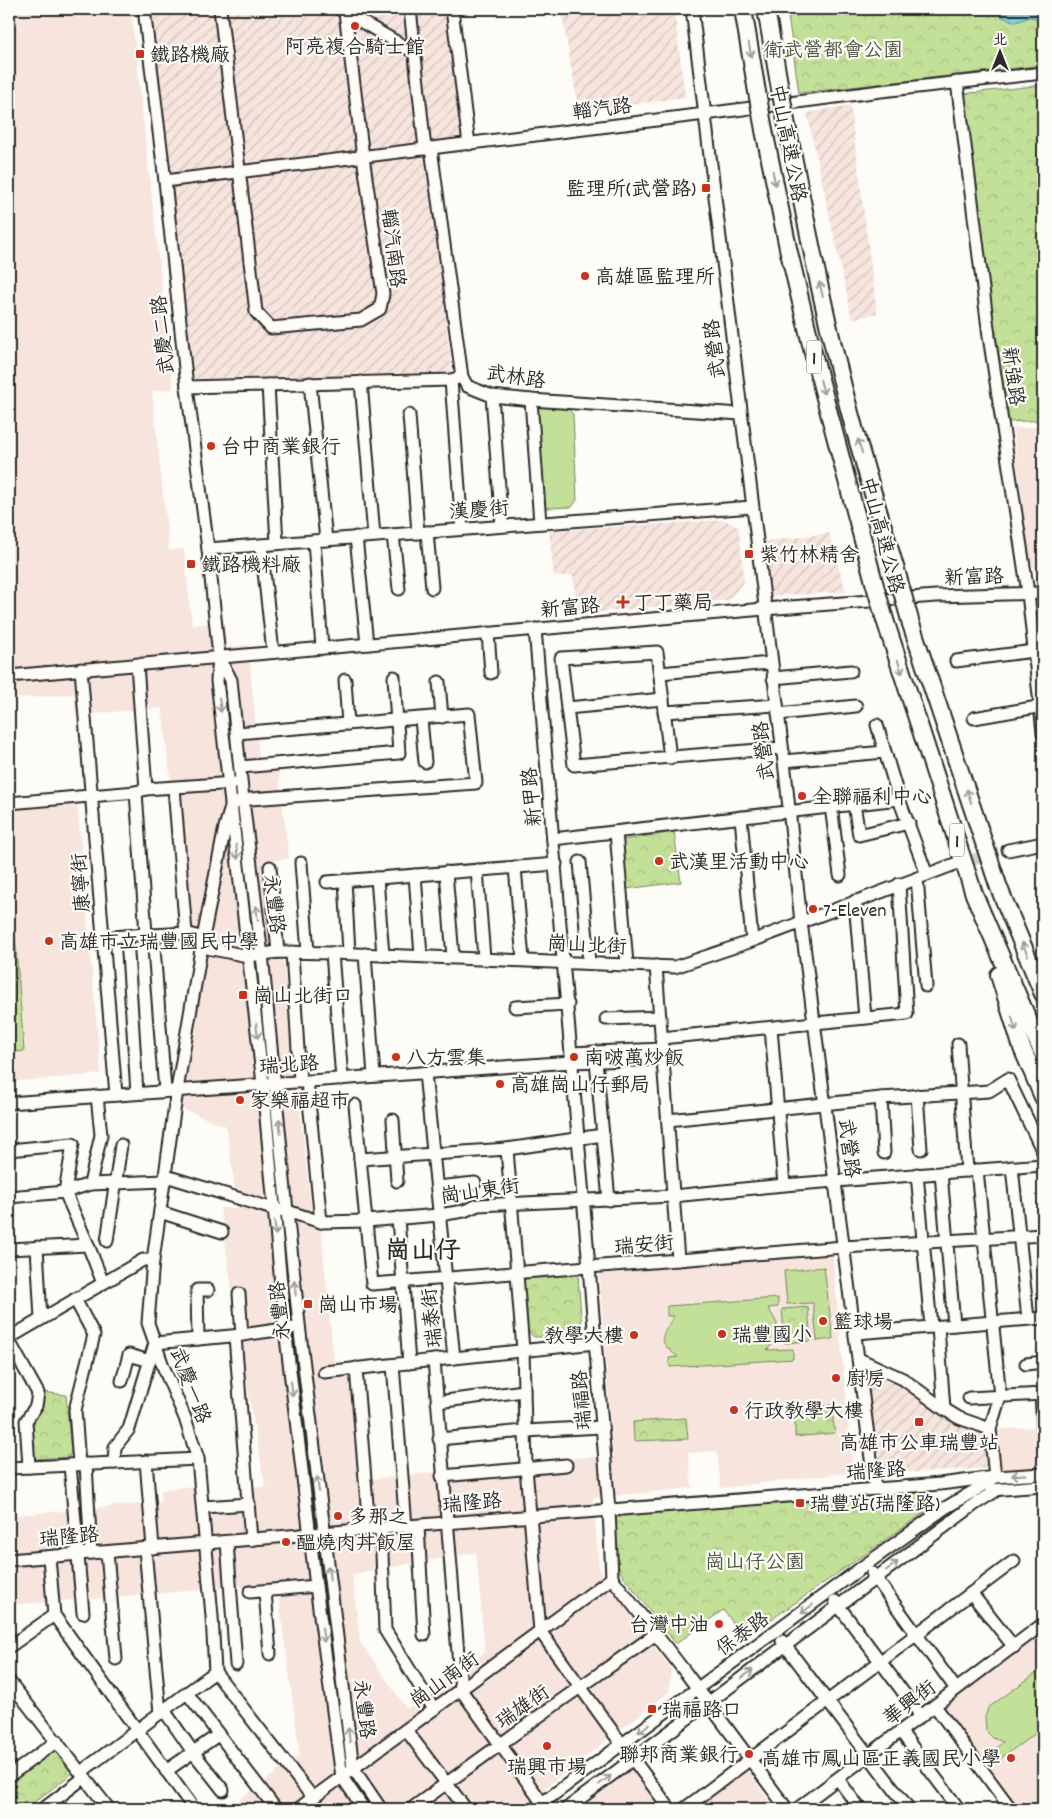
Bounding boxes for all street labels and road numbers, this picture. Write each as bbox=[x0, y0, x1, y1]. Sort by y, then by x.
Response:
street label: 中山高速公路 bbox=[761, 82, 811, 206]
street label: 輜汽路 bbox=[571, 93, 635, 129]
street label: 輜汽南路 bbox=[372, 207, 410, 291]
street label: 武慶二路 bbox=[147, 292, 183, 376]
street label: 武營路 bbox=[699, 316, 735, 380]
road number: 1 bbox=[806, 341, 822, 374]
street label: 新強路 bbox=[993, 345, 1029, 409]
street label: 武林路 bbox=[484, 360, 548, 398]
street label: 中山高速公路 bbox=[851, 474, 909, 598]
street label: 漢慶街 bbox=[448, 496, 510, 528]
street label: 新富路 bbox=[944, 564, 1006, 594]
street label: 新富路 bbox=[539, 593, 602, 627]
street label: 武營路 bbox=[748, 718, 784, 782]
street label: 新甲路 bbox=[517, 765, 551, 828]
road number: 1 bbox=[950, 824, 964, 856]
street label: 康寧街 bbox=[67, 852, 99, 914]
street label: 永豐路 bbox=[254, 873, 290, 937]
street label: 崗山北街 bbox=[546, 931, 628, 963]
street label: 瑞北路 bbox=[258, 1051, 321, 1083]
street label: 武營路 bbox=[829, 1117, 865, 1181]
street label: 崗山東街 bbox=[439, 1174, 522, 1212]
street label: 瑞安街 bbox=[613, 1230, 675, 1264]
street label: 永豐路 bbox=[265, 1278, 299, 1342]
street label: 瑞泰街 bbox=[417, 1286, 451, 1349]
street label: 武慶一路 bbox=[161, 1344, 216, 1429]
street label: 瑞福路 bbox=[567, 1368, 601, 1431]
street label: 瑞隆路 bbox=[845, 1457, 908, 1489]
street label: 瑞隆路 bbox=[441, 1488, 504, 1522]
street label: 瑞隆路 bbox=[38, 1522, 101, 1556]
street label: 保泰路 bbox=[711, 1606, 777, 1664]
street label: 崗山南街 bbox=[405, 1647, 486, 1716]
street label: 華興街 bbox=[878, 1675, 943, 1734]
street label: 永豐路 bbox=[344, 1678, 380, 1742]
street label: 瑞雄街 bbox=[491, 1680, 556, 1737]

